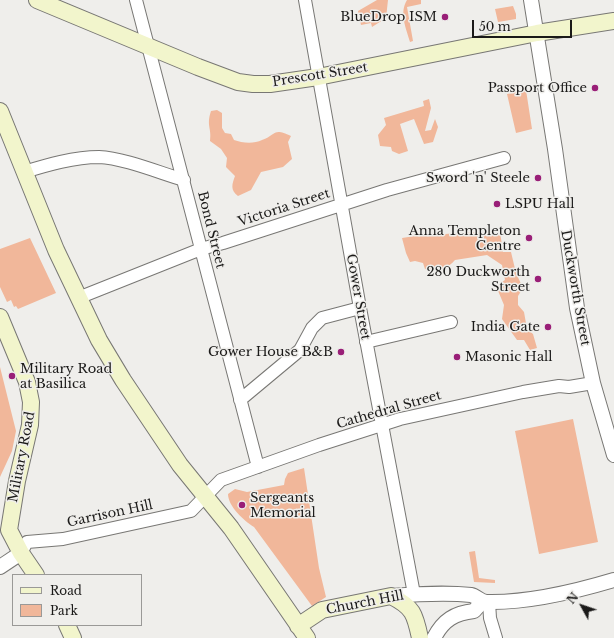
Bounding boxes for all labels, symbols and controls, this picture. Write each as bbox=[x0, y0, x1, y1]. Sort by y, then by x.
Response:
place label: BlueDrop ISM bbox=[340, 9, 437, 25]
marker: BlueDrop ISM bbox=[440, 12, 450, 22]
scale bar bbox=[474, 12, 574, 38]
text: 50 m bbox=[479, 19, 511, 34]
street label: Prescott Street bbox=[271, 60, 369, 90]
place label: Passport Office bbox=[488, 80, 587, 96]
marker: Passport Office bbox=[590, 83, 600, 93]
place label: Sword 'n' Steele bbox=[426, 170, 530, 186]
marker: Sword 'n' Steele bbox=[533, 173, 543, 183]
street label: Victoria Street bbox=[236, 186, 332, 230]
street label: Bond Street bbox=[194, 190, 228, 270]
place label: LSPU Hall bbox=[505, 196, 574, 212]
marker: LSPU Hall bbox=[492, 199, 502, 209]
place label: Anna Templeton Centre bbox=[409, 223, 521, 254]
street label: Duckworth Street bbox=[557, 229, 593, 347]
marker: Anna Templeton Centre bbox=[524, 233, 534, 243]
street label: Gower Street bbox=[343, 253, 373, 341]
place label: 280 Duckworth Street bbox=[427, 264, 530, 295]
marker: 280 Duckworth Street bbox=[533, 274, 543, 284]
place label: India Gate bbox=[471, 319, 540, 335]
marker: India Gate bbox=[543, 322, 553, 332]
place label: Gower House B&B bbox=[208, 344, 333, 360]
marker: Gower House B&B bbox=[336, 347, 346, 357]
place label: Masonic Hall bbox=[465, 349, 553, 365]
marker: Masonic Hall bbox=[452, 352, 462, 362]
place label: Military Road at Basilica bbox=[20, 361, 112, 392]
marker: Military Road at Basilica bbox=[7, 371, 17, 381]
street label: Cathedral Street bbox=[335, 388, 443, 432]
street label: Military Road bbox=[6, 410, 38, 504]
place label: Sergeants Memorial bbox=[250, 490, 316, 521]
street label: Garrison Hill bbox=[66, 497, 154, 531]
marker: Sergeants Memorial bbox=[237, 500, 247, 510]
legend bbox=[12, 574, 142, 626]
text: Road bbox=[50, 583, 82, 598]
north arrow bbox=[562, 586, 602, 626]
street label: Church Hill bbox=[325, 588, 405, 618]
text: N bbox=[564, 590, 581, 607]
text: Park bbox=[50, 603, 78, 618]

